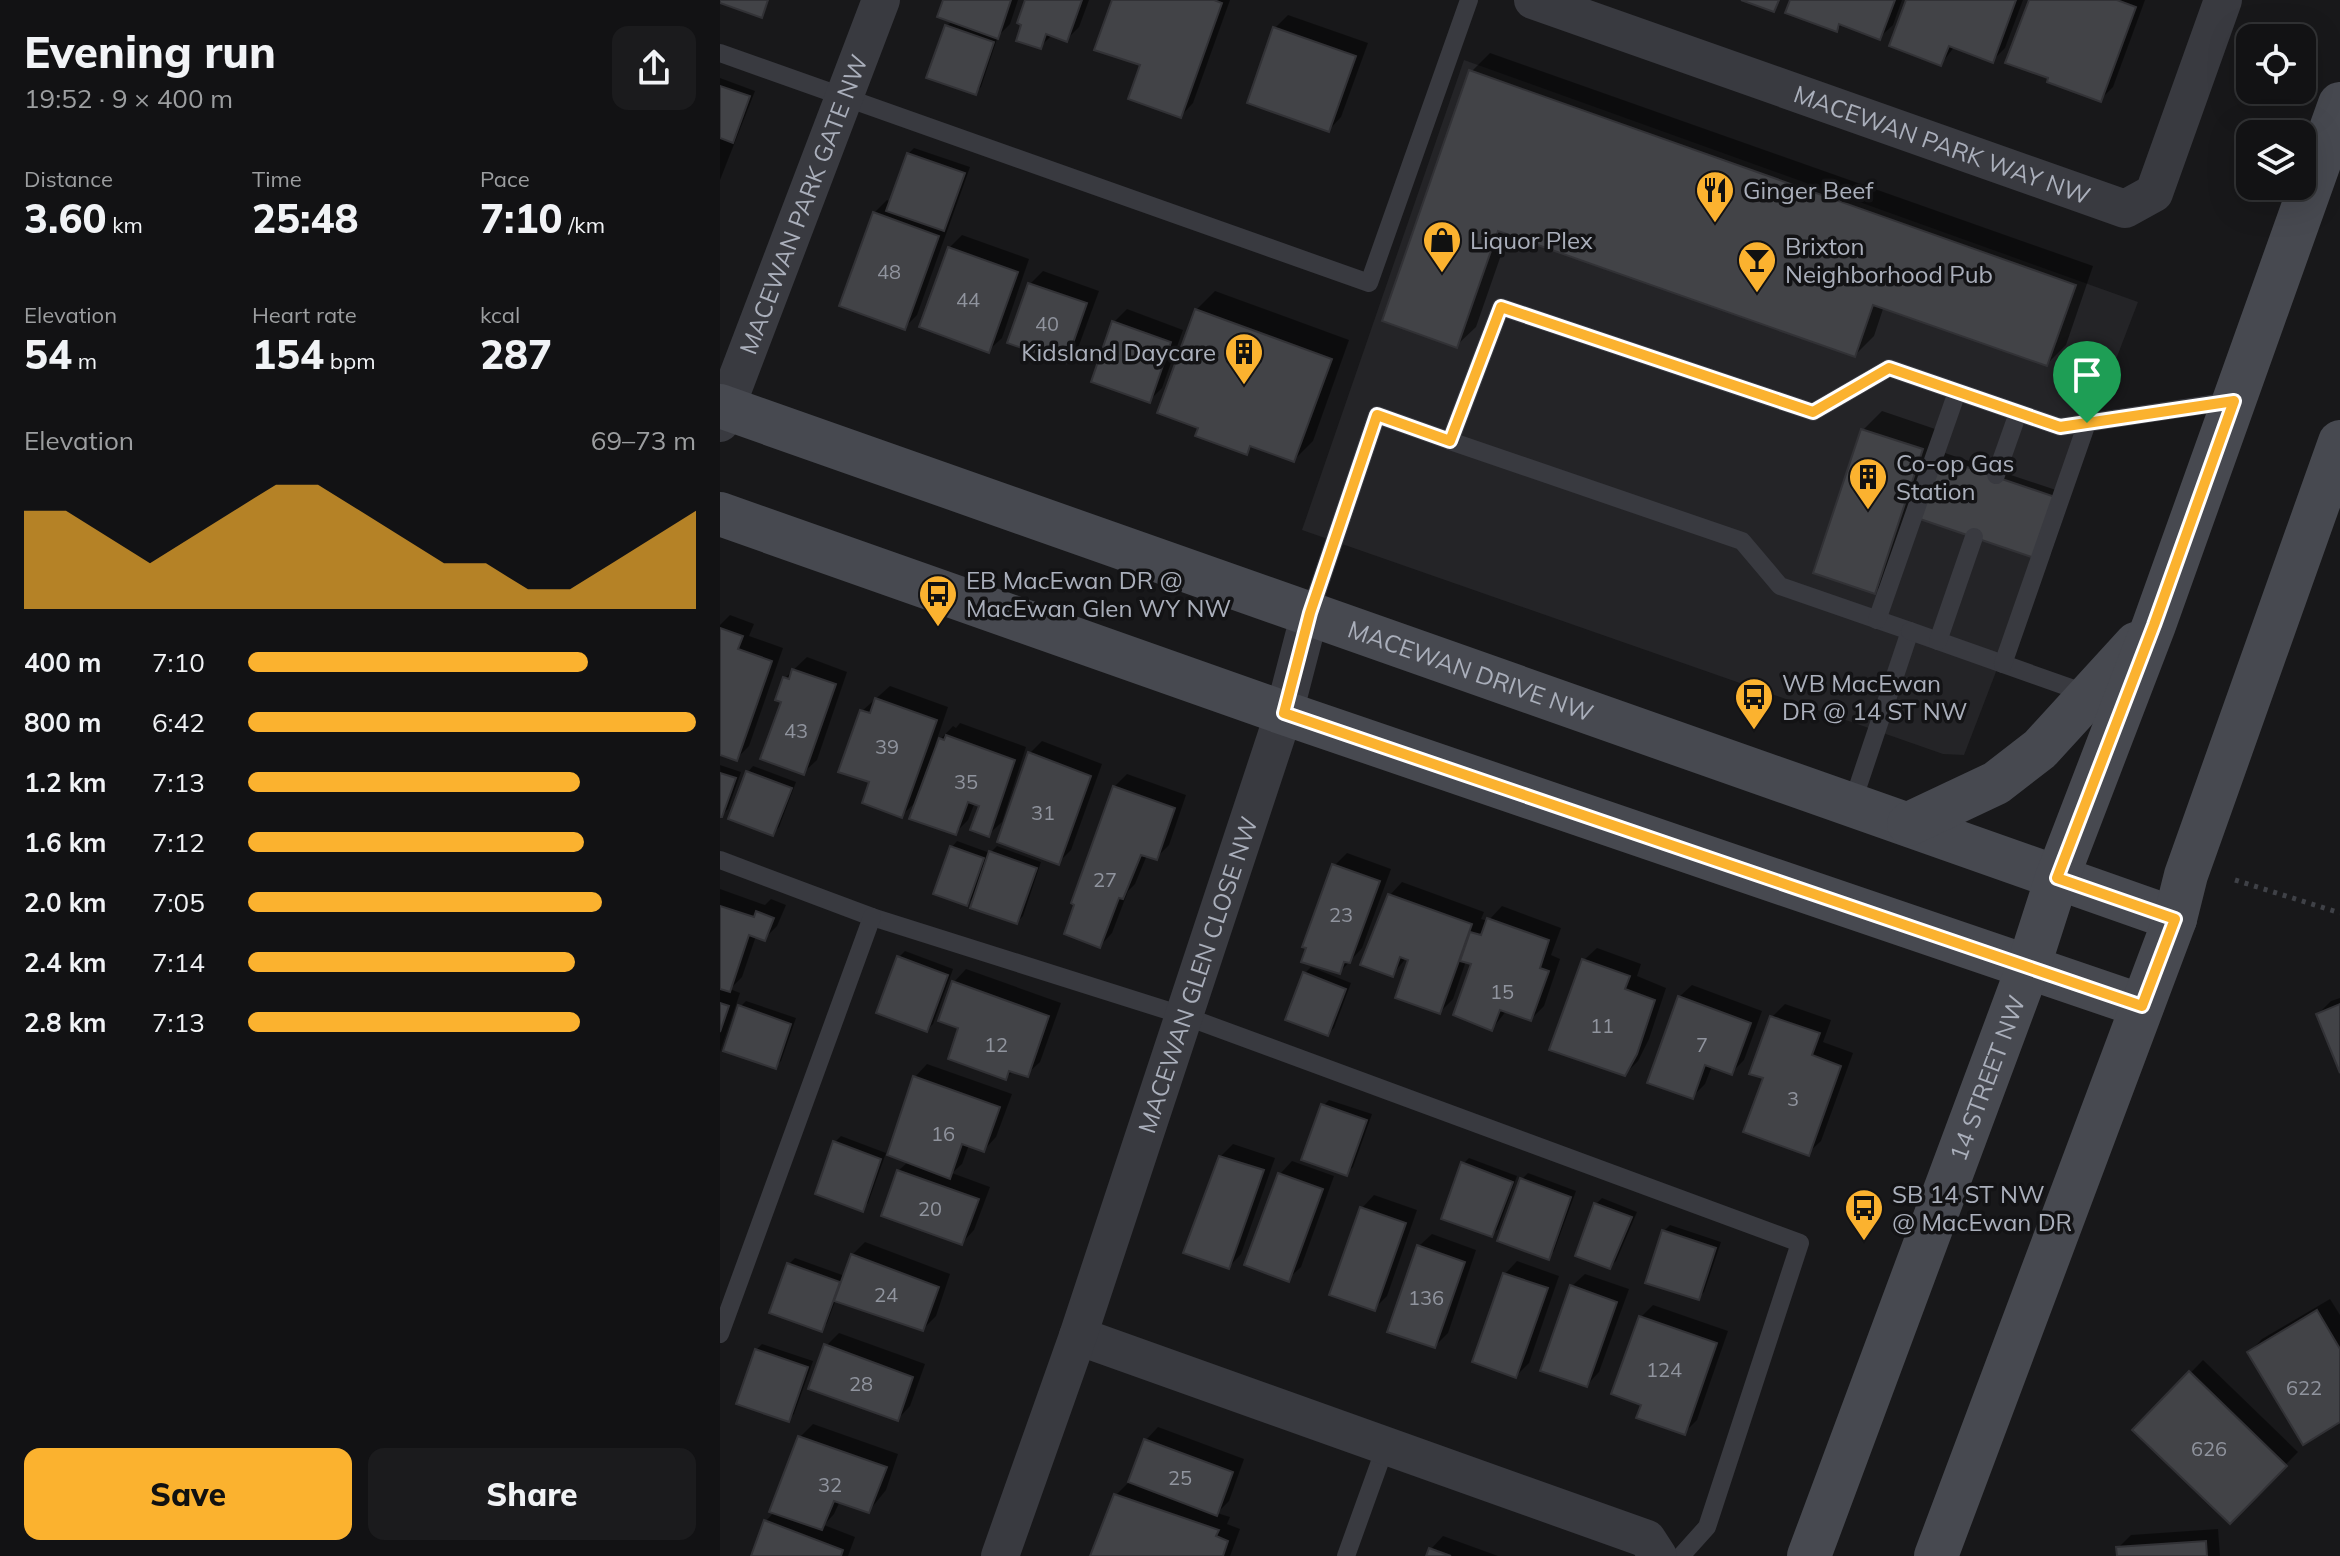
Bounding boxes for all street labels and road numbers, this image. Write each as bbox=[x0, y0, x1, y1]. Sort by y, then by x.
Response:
street label: MACEWAN PARK GATE NW bbox=[733, 50, 874, 358]
street label: MACEWAN PARK WAY NW bbox=[1790, 78, 2094, 211]
street label: MACEWAN DRIVE NW bbox=[1344, 614, 1597, 728]
street label: MACEWAN GLEN CLOSE NW bbox=[1131, 812, 1264, 1137]
street label: 14 STREET NW bbox=[1942, 991, 2031, 1165]

